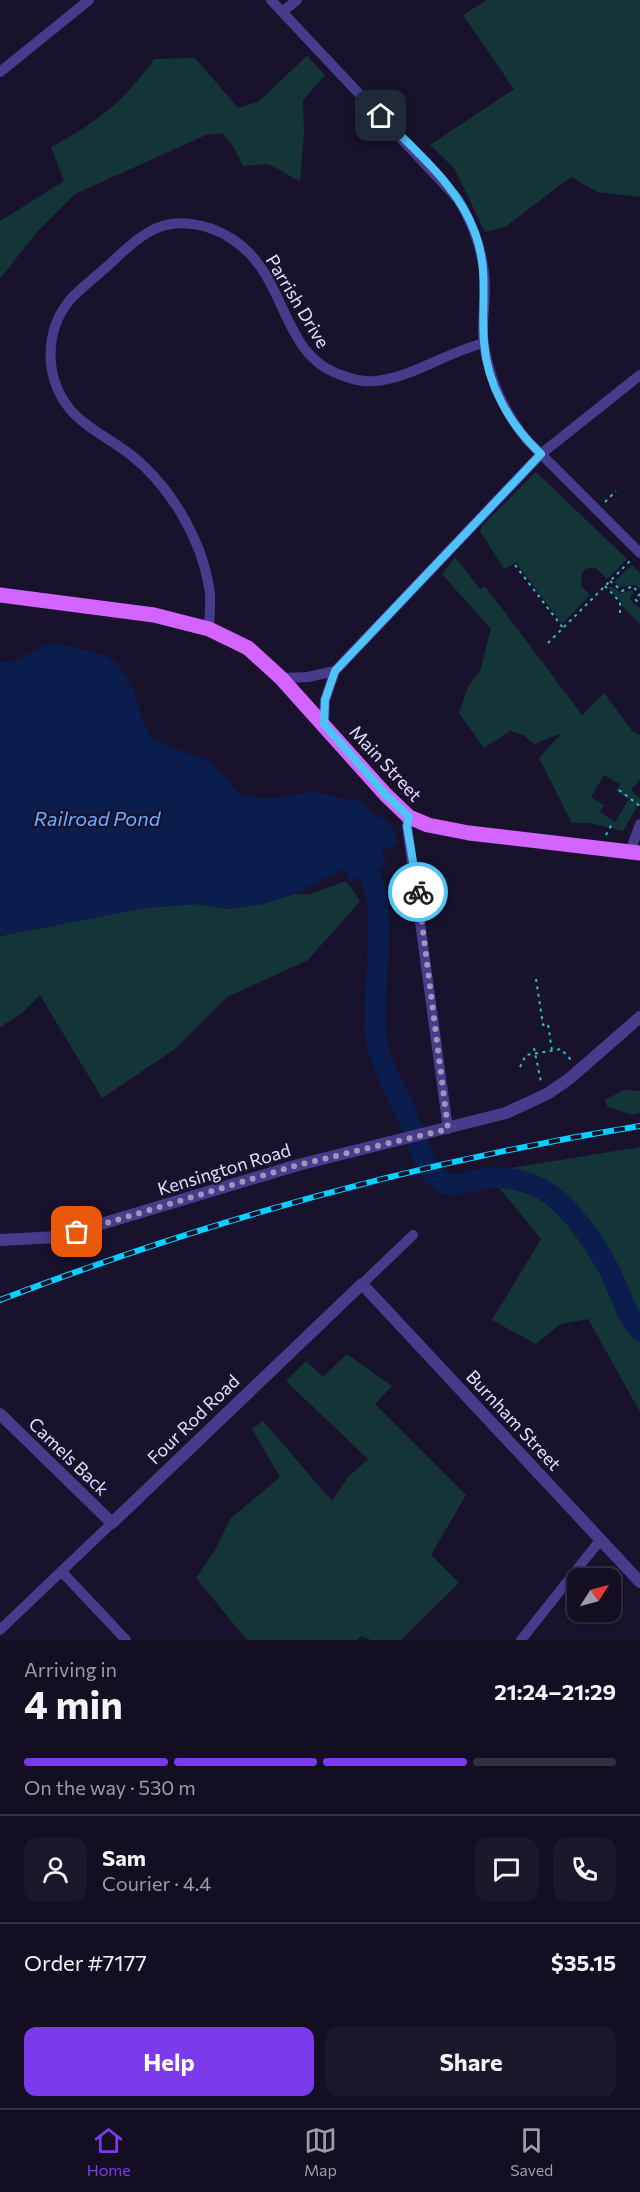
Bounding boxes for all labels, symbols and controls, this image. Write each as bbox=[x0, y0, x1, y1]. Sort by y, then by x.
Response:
pin bbox=[355, 90, 406, 141]
icon: home bbox=[364, 99, 397, 132]
street label: Parrish Drive bbox=[261, 250, 335, 352]
street label: Main Street bbox=[345, 720, 427, 806]
water label: Railroad Pond bbox=[34, 806, 162, 830]
courier bbox=[388, 862, 448, 922]
icon: bike bbox=[402, 876, 435, 909]
street label: Kensington Road bbox=[155, 1138, 293, 1200]
pin bbox=[51, 1206, 102, 1257]
icon: bag bbox=[60, 1215, 93, 1248]
street label: Burnham Street bbox=[462, 1365, 566, 1475]
street label: Four Rod Road bbox=[142, 1370, 244, 1468]
street label: Camels Back bbox=[24, 1412, 114, 1500]
north arrow bbox=[567, 1568, 621, 1622]
map controls bbox=[567, 1568, 621, 1622]
text: Arriving in bbox=[24, 1657, 117, 1681]
text: 21:24–21:29 bbox=[494, 1678, 616, 1705]
text: 4 min bbox=[24, 1679, 123, 1727]
text: On the way · 530 m bbox=[24, 1775, 196, 1799]
button: person bbox=[24, 1838, 87, 1901]
button: chat bbox=[475, 1838, 538, 1901]
button: phone bbox=[553, 1838, 616, 1901]
text: Sam bbox=[102, 1844, 146, 1871]
text: Courier · 4.4 bbox=[102, 1871, 211, 1895]
text: Order #7177 bbox=[24, 1949, 147, 1976]
text: $35.15 bbox=[551, 1949, 616, 1976]
button: Help bbox=[24, 2027, 314, 2096]
button: Share bbox=[326, 2027, 616, 2096]
tab: Home bbox=[87, 2124, 131, 2179]
tab: Map bbox=[304, 2124, 337, 2179]
tab: Saved bbox=[510, 2124, 553, 2179]

